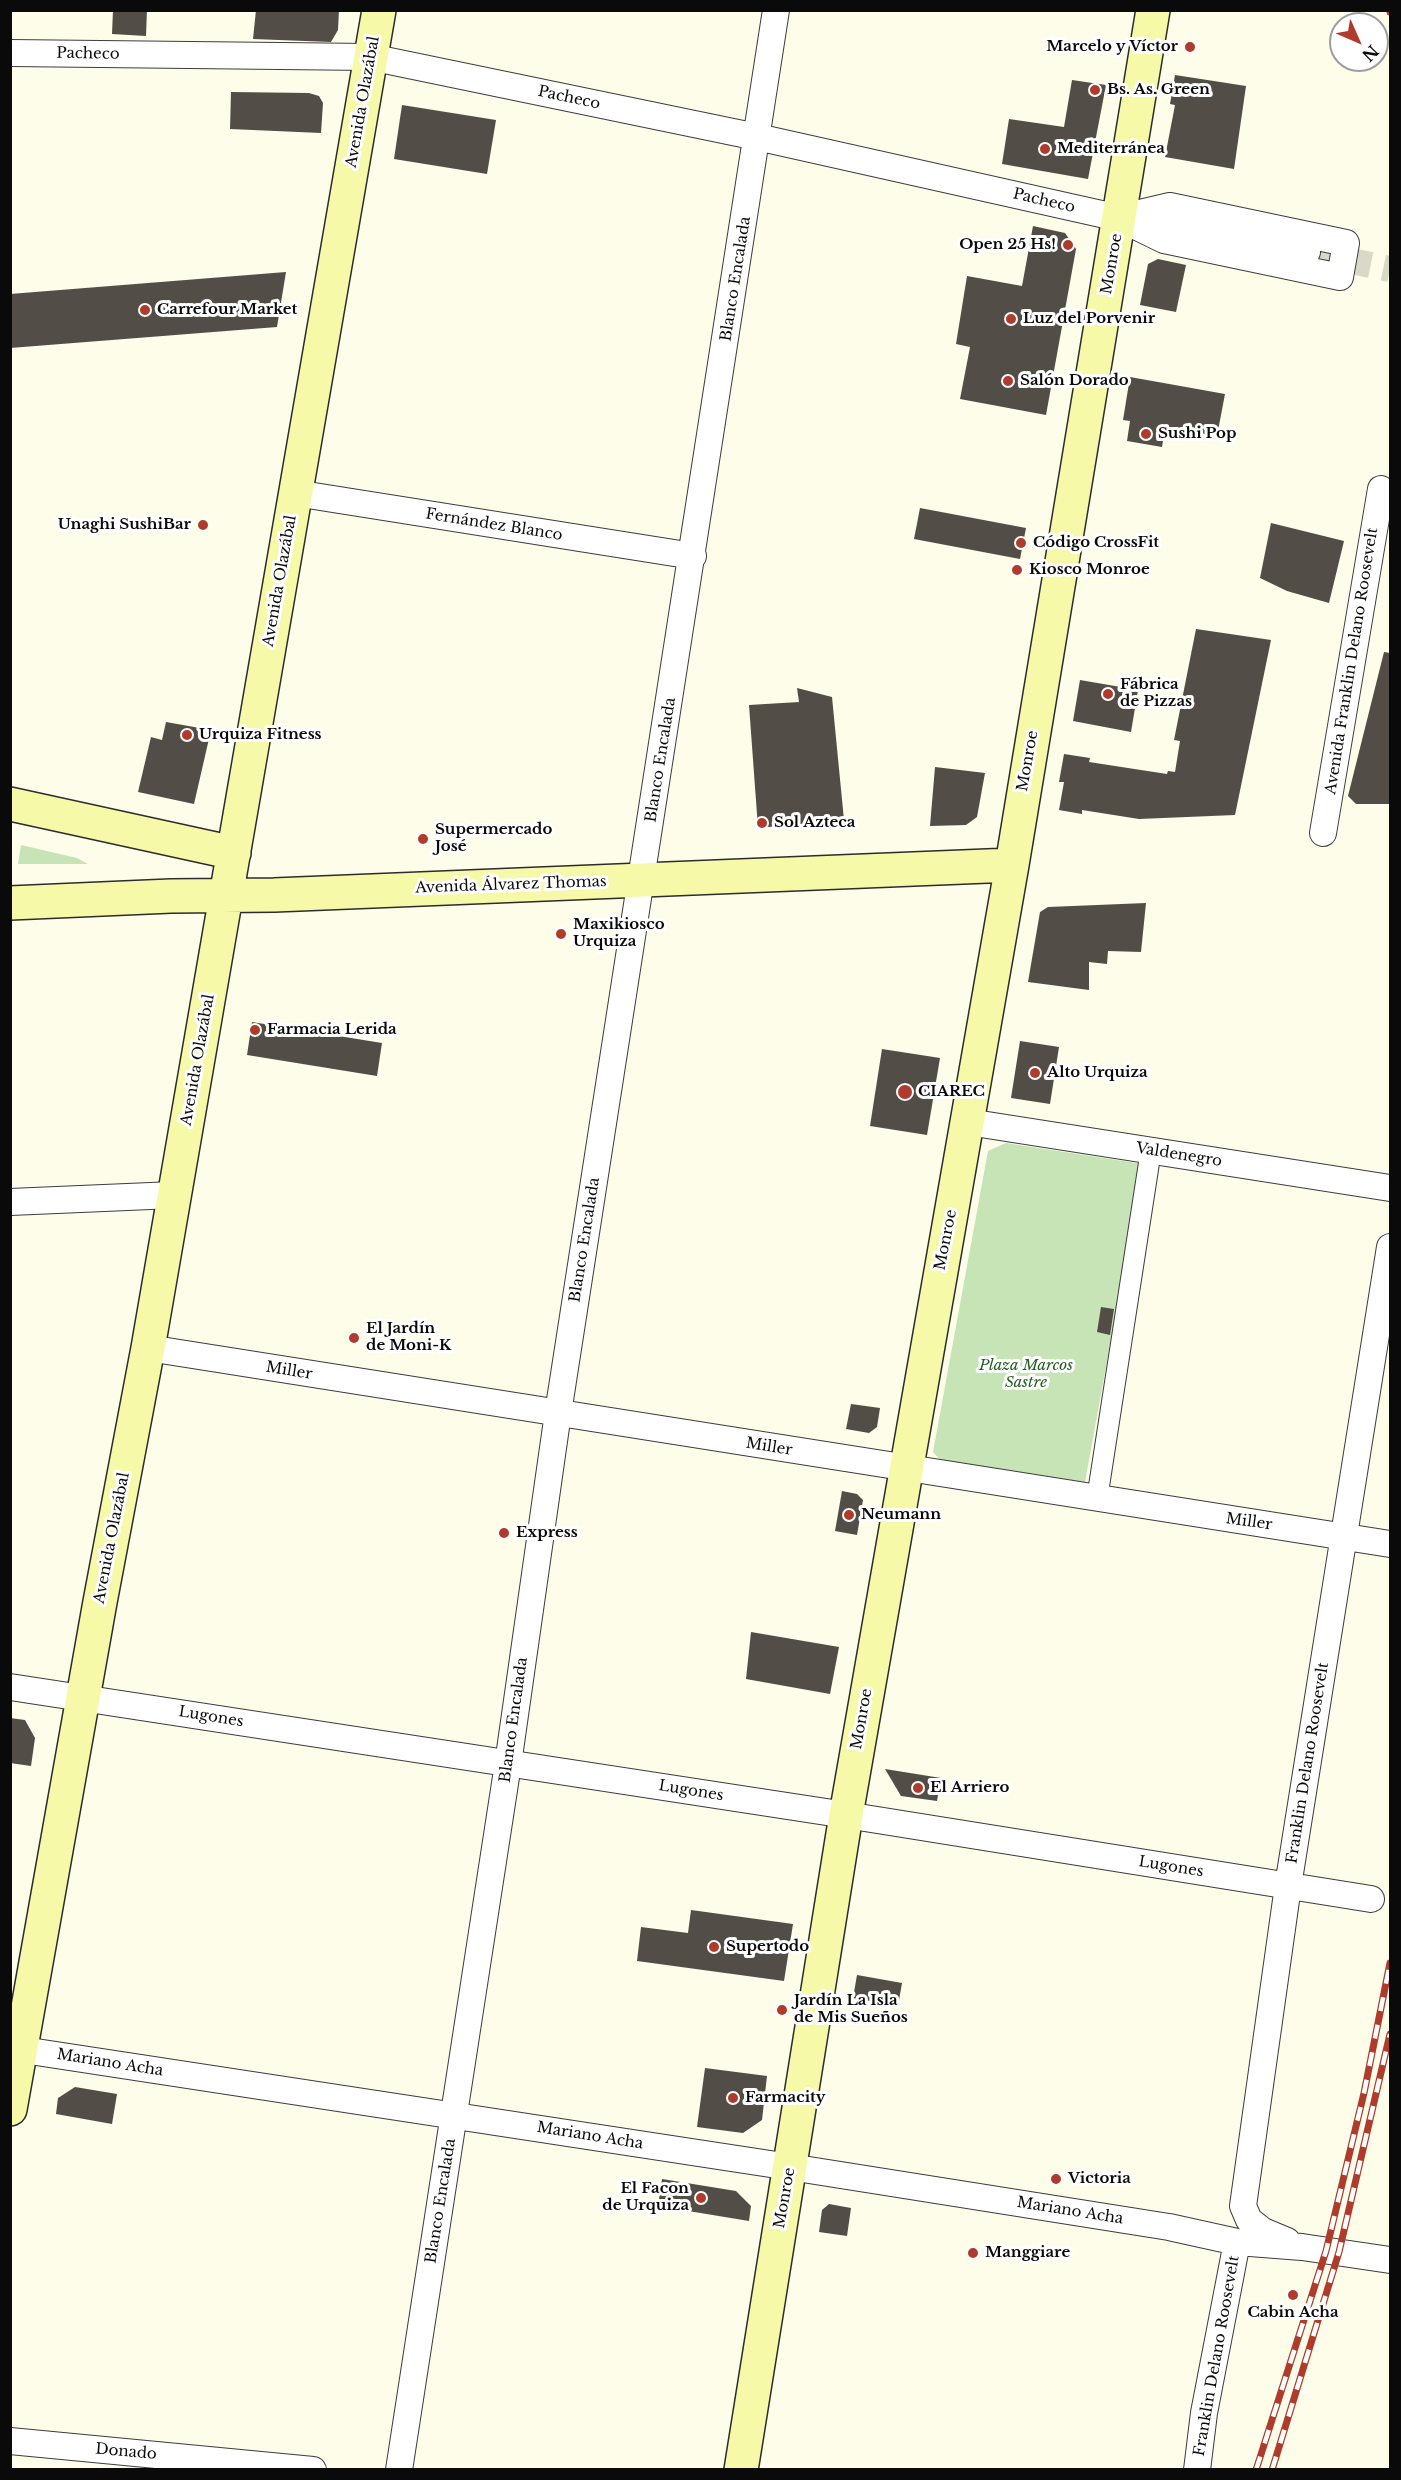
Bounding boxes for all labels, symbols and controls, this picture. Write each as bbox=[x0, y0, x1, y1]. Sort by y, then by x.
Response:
north arrow bbox=[1329, 12, 1389, 72]
street label: Avenida Olazábal bbox=[343, 35, 383, 169]
place label: Marcelo y Víctor bbox=[1046, 38, 1178, 56]
marker: Marcelo y Víctor bbox=[1183, 40, 1197, 54]
text: N bbox=[1358, 41, 1383, 66]
street label: Pacheco bbox=[56, 44, 120, 64]
place label: Bs. As. Green bbox=[1107, 81, 1210, 99]
street label: Pacheco bbox=[536, 83, 602, 113]
marker: Bs. As. Green bbox=[1088, 83, 1102, 97]
place label: Mediterránea bbox=[1057, 140, 1165, 158]
marker: Mediterránea bbox=[1038, 142, 1052, 156]
street label: Pacheco bbox=[1011, 185, 1077, 217]
street label: Blanco Encalada bbox=[717, 215, 755, 343]
street label: Monroe bbox=[1098, 232, 1126, 296]
place label: Open 25 Hs! bbox=[959, 236, 1056, 254]
marker: Open 25 Hs! bbox=[1061, 238, 1075, 252]
place label: Carrefour Market bbox=[157, 301, 297, 319]
marker: Carrefour Market bbox=[138, 303, 152, 317]
place label: Luz del Porvenir bbox=[1023, 310, 1155, 328]
marker: Luz del Porvenir bbox=[1004, 312, 1018, 326]
place label: Salón Dorado bbox=[1020, 372, 1129, 390]
marker: Salón Dorado bbox=[1001, 374, 1015, 388]
place label: Sushi Pop bbox=[1158, 425, 1236, 443]
marker: Sushi Pop bbox=[1139, 427, 1153, 441]
street label: Fernández Blanco bbox=[424, 505, 564, 545]
street label: Avenida Olazábal bbox=[260, 514, 300, 648]
place label: Unaghi SushiBar bbox=[58, 516, 191, 534]
marker: Unaghi SushiBar bbox=[196, 518, 210, 532]
street label: Avenida Franklin Delano Roosevelt bbox=[1322, 526, 1382, 796]
place label: Código CrossFit bbox=[1033, 534, 1159, 552]
marker: Código CrossFit bbox=[1014, 536, 1028, 550]
place label: Kiosco Monroe bbox=[1029, 561, 1150, 579]
marker: Kiosco Monroe bbox=[1010, 563, 1024, 577]
place label: Fábrica de Pizzas bbox=[1120, 676, 1192, 711]
marker: Fábrica de Pizzas bbox=[1101, 687, 1115, 701]
street label: Blanco Encalada bbox=[642, 696, 680, 824]
place label: Urquiza Fitness bbox=[199, 726, 322, 744]
marker: Urquiza Fitness bbox=[180, 728, 194, 742]
street label: Monroe bbox=[1014, 729, 1042, 793]
place label: Sol Azteca bbox=[774, 814, 855, 832]
marker: Sol Azteca bbox=[755, 816, 769, 830]
place label: Supermercado José bbox=[435, 821, 552, 856]
marker: Supermercado José bbox=[416, 832, 430, 846]
street label: Avenida Álvarez Thomas bbox=[415, 873, 607, 897]
place label: Maxikiosco Urquiza bbox=[573, 916, 665, 951]
marker: Maxikiosco Urquiza bbox=[554, 927, 568, 941]
street label: Avenida Olazábal bbox=[178, 993, 218, 1127]
place label: Farmacia Lerida bbox=[267, 1021, 397, 1039]
marker: Farmacia Lerida bbox=[248, 1023, 262, 1037]
place label: Alto Urquiza bbox=[1047, 1064, 1148, 1082]
marker: Alto Urquiza bbox=[1028, 1066, 1042, 1080]
marker: CIAREC bbox=[896, 1083, 914, 1101]
place label: CIAREC bbox=[918, 1083, 985, 1101]
street label: Valdenegro bbox=[1135, 1139, 1223, 1171]
street label: Blanco Encalada bbox=[566, 1176, 604, 1304]
street label: Monroe bbox=[931, 1208, 961, 1272]
place label: El Jardín de Moni-K bbox=[366, 1320, 451, 1355]
marker: El Jardín de Moni-K bbox=[347, 1331, 361, 1345]
park label: Plaza Marcos Sastre bbox=[979, 1357, 1073, 1392]
street label: Miller bbox=[264, 1358, 314, 1384]
street label: Miller bbox=[744, 1434, 794, 1460]
street label: Avenida Olazábal bbox=[90, 1471, 134, 1605]
place label: Neumann bbox=[861, 1506, 941, 1524]
marker: Neumann bbox=[842, 1508, 856, 1522]
street label: Miller bbox=[1224, 1510, 1274, 1534]
place label: Express bbox=[516, 1524, 578, 1542]
marker: Express bbox=[497, 1526, 511, 1540]
street label: Blanco Encalada bbox=[496, 1656, 532, 1784]
street label: Franklin Delano Roosevelt bbox=[1283, 1661, 1333, 1865]
street label: Monroe bbox=[848, 1687, 876, 1751]
street label: Lugones bbox=[177, 1703, 245, 1731]
street label: Lugones bbox=[657, 1777, 725, 1805]
place label: El Arriero bbox=[930, 1779, 1009, 1797]
marker: El Arriero bbox=[911, 1781, 925, 1795]
street label: Lugones bbox=[1137, 1853, 1205, 1881]
place label: Supertodo bbox=[726, 1938, 809, 1956]
marker: Supertodo bbox=[707, 1940, 721, 1954]
place label: Jardín La Isla de Mis Sueños bbox=[794, 1992, 908, 2027]
marker: Jardín La Isla de Mis Sueños bbox=[775, 2003, 789, 2017]
street label: Mariano Acha bbox=[55, 2046, 165, 2080]
place label: Farmacity bbox=[745, 2089, 826, 2107]
marker: Farmacity bbox=[726, 2091, 740, 2105]
street label: Mariano Acha bbox=[535, 2119, 645, 2153]
street label: Blanco Encalada bbox=[422, 2137, 460, 2265]
street label: Monroe bbox=[771, 2166, 799, 2230]
place label: Victoria bbox=[1068, 2170, 1131, 2188]
marker: Victoria bbox=[1049, 2172, 1063, 2186]
place label: El Facon de Urquiza bbox=[602, 2180, 689, 2215]
marker: El Facon de Urquiza bbox=[694, 2191, 708, 2205]
street label: Mariano Acha bbox=[1015, 2194, 1125, 2228]
place label: Manggiare bbox=[985, 2244, 1070, 2262]
marker: Manggiare bbox=[966, 2246, 980, 2260]
street label: Franklin Delano Roosevelt bbox=[1190, 2254, 1244, 2458]
marker: Cabin Acha bbox=[1286, 2288, 1300, 2302]
place label: Cabin Acha bbox=[1247, 2304, 1339, 2322]
street label: Donado bbox=[95, 2440, 157, 2464]

